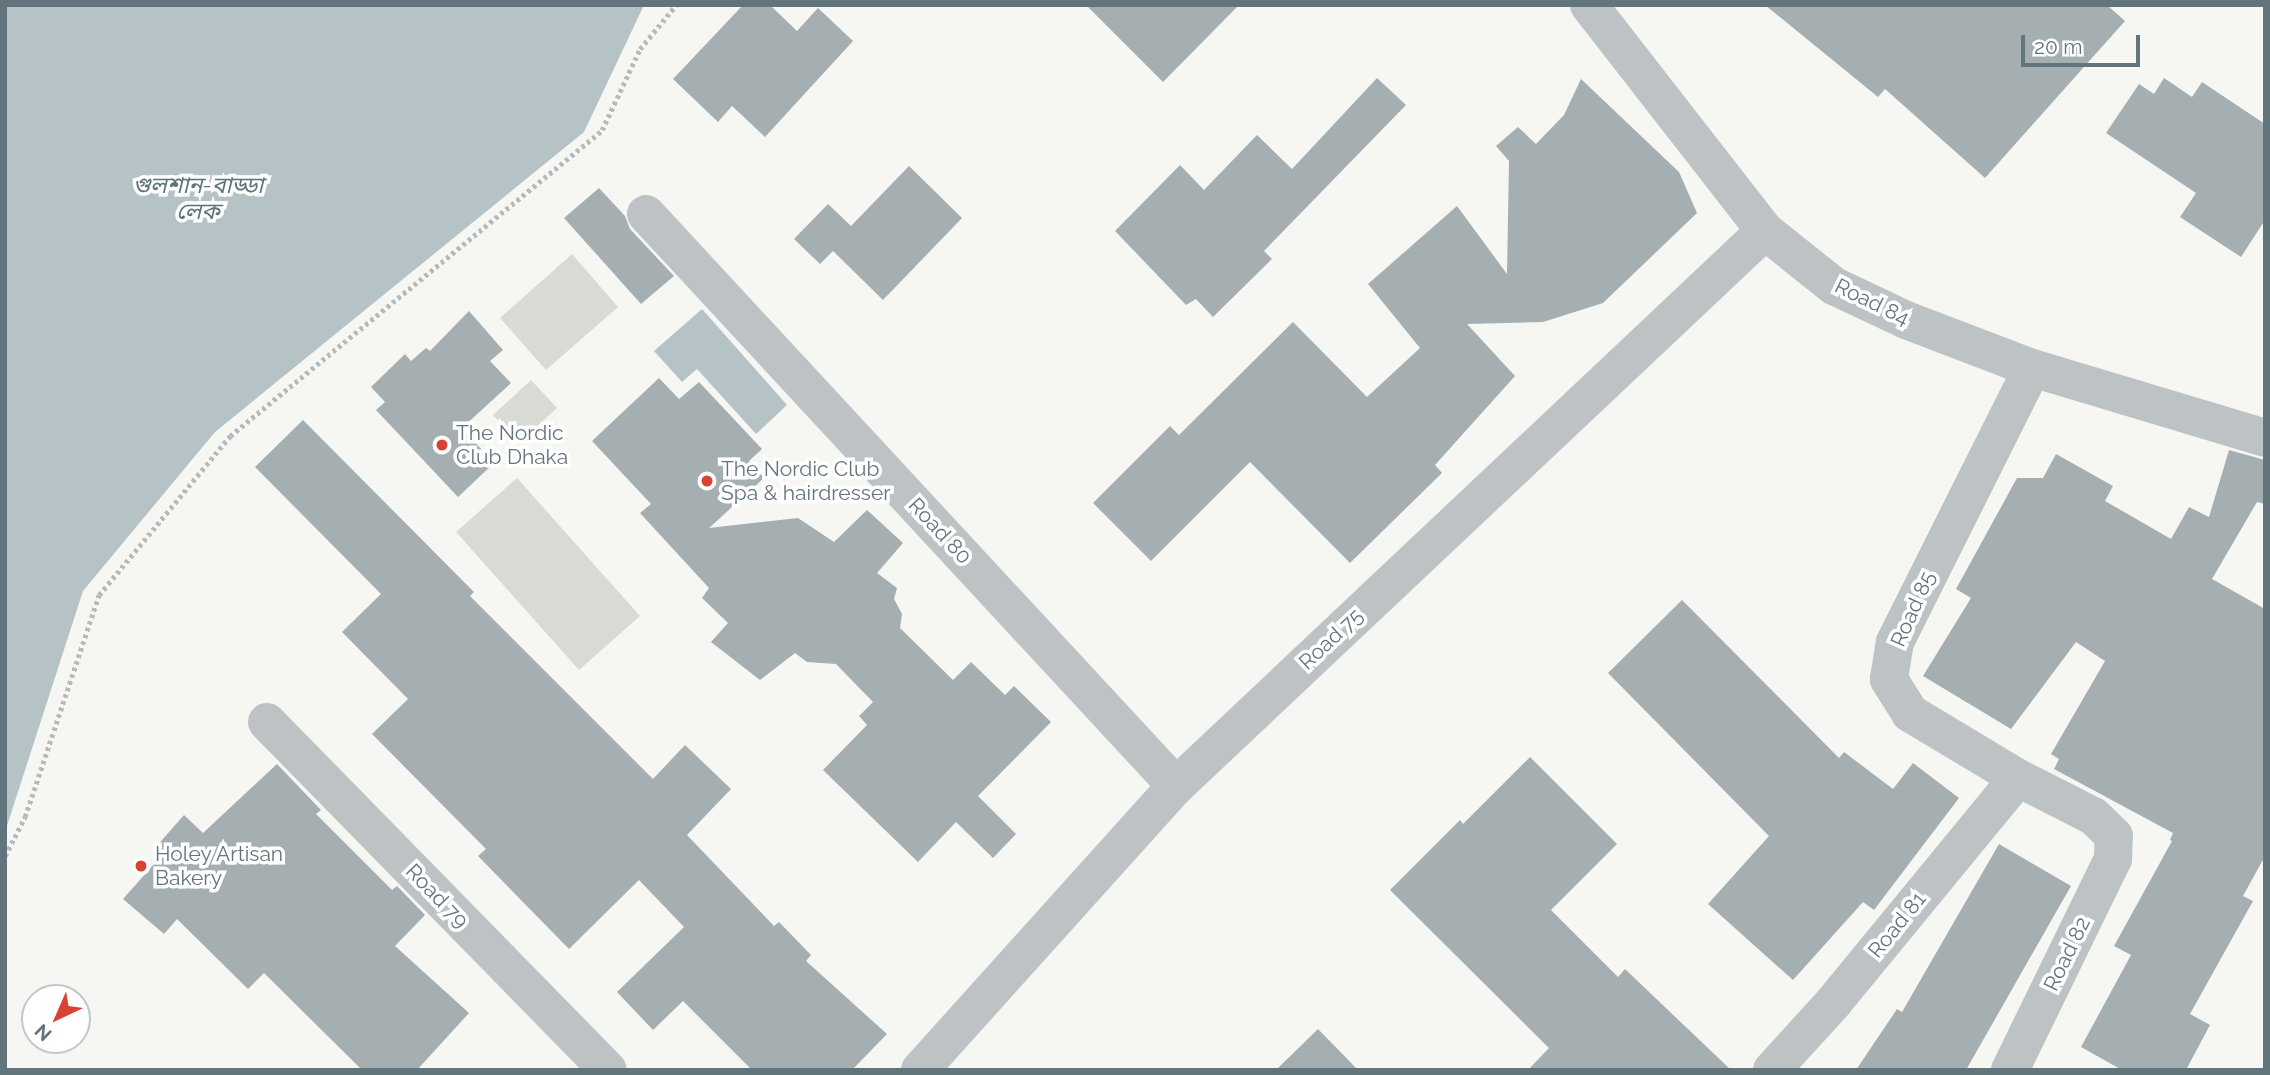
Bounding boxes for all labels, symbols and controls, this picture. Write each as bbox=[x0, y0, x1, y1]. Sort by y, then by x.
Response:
scale bar bbox=[2025, 21, 2144, 65]
text: 20 m bbox=[2034, 34, 2082, 59]
water label: গুলশান-বাড্ডা লেক bbox=[133, 171, 263, 225]
street label: Road 84 bbox=[1831, 273, 1913, 331]
place label: The Nordic Club Dhaka bbox=[456, 420, 568, 470]
marker: The Nordic Club Dhaka bbox=[434, 437, 450, 453]
place label: The Nordic Club Spa & hairdresser bbox=[721, 456, 891, 506]
marker: The Nordic Club Spa & hairdresser bbox=[699, 473, 715, 489]
street label: Road 80 bbox=[903, 493, 977, 569]
street label: Road 85 bbox=[1885, 568, 1941, 650]
street label: Road 75 bbox=[1294, 603, 1368, 675]
place label: Holey Artisan Bakery bbox=[155, 841, 284, 891]
marker: Holey Artisan Bakery bbox=[133, 858, 149, 874]
street label: Road 79 bbox=[400, 859, 474, 933]
street label: Road 81 bbox=[1863, 887, 1931, 963]
street label: Road 82 bbox=[2038, 913, 2096, 995]
north arrow bbox=[21, 984, 91, 1054]
text: N bbox=[30, 1020, 56, 1046]

